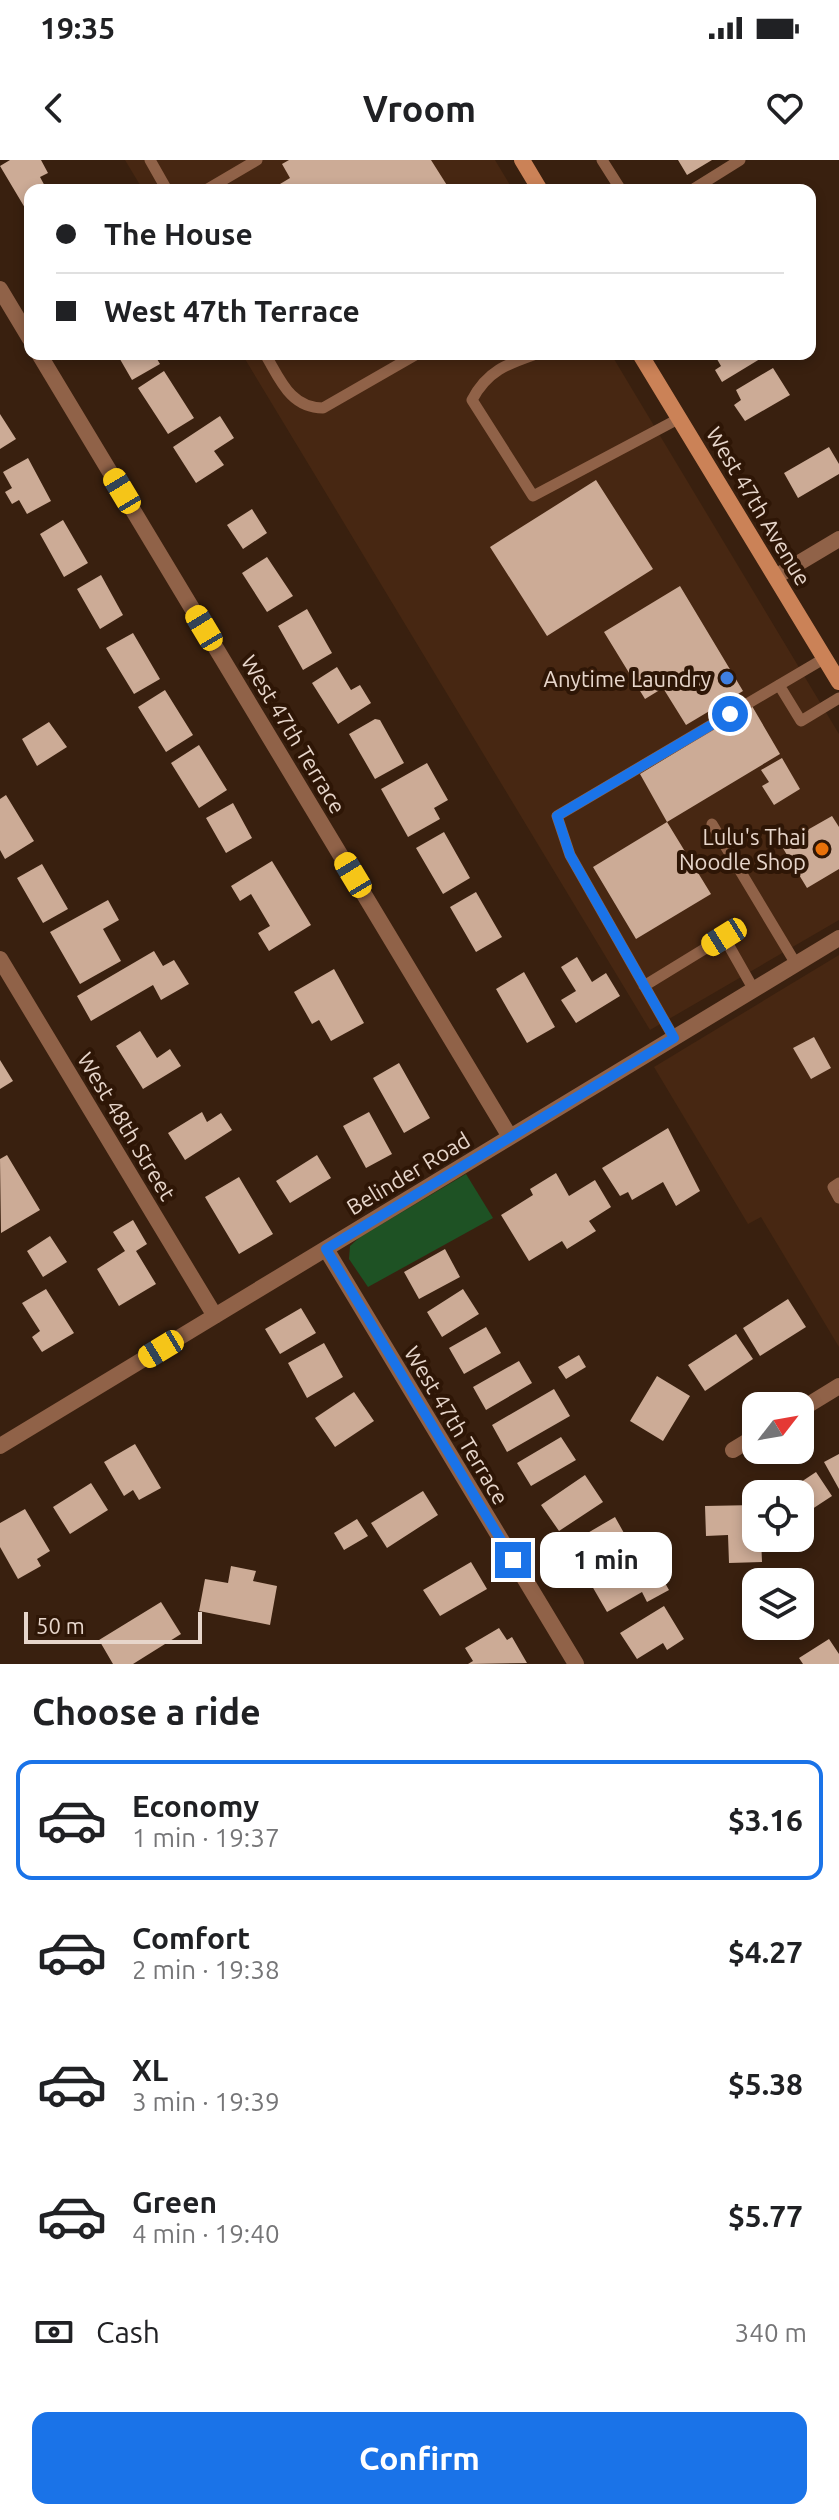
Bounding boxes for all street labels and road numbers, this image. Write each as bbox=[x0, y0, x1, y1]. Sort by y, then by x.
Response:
street label: West 47th Avenue bbox=[702, 422, 816, 590]
street label: West 47th Terrace bbox=[237, 650, 351, 818]
street label: West 48th Street bbox=[73, 1048, 181, 1205]
street label: Belinder Road bbox=[342, 1127, 474, 1219]
street label: West 47th Terrace bbox=[400, 1341, 514, 1509]

